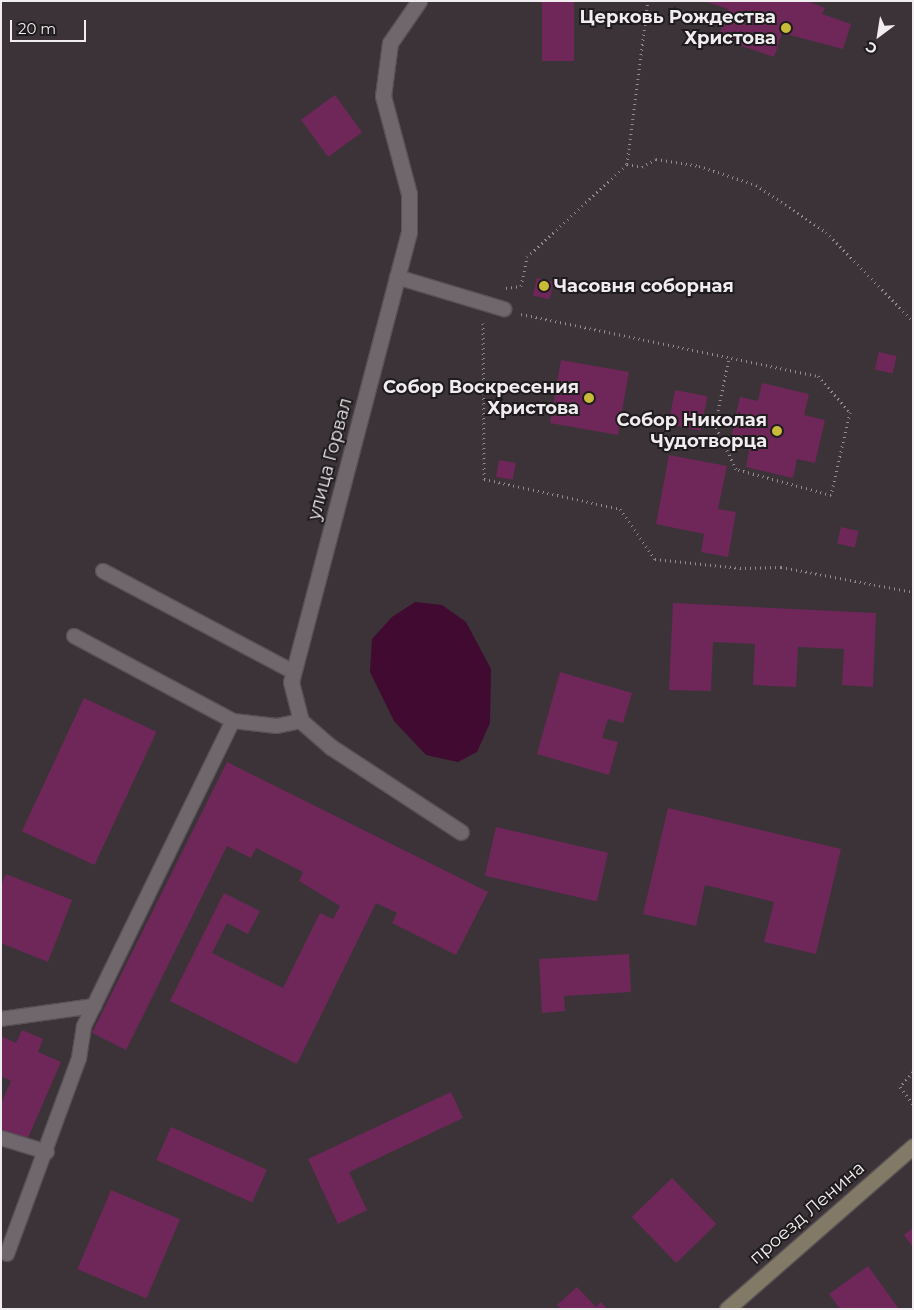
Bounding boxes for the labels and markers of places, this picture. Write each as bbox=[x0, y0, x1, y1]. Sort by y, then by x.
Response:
place label: Церковь Рождества Христова bbox=[579, 7, 776, 50]
marker: Церковь Рождества Христова bbox=[780, 22, 792, 34]
place label: Часовня соборная bbox=[554, 275, 734, 297]
marker: Часовня соборная bbox=[538, 280, 550, 292]
place label: Собор Воскресения Христова bbox=[383, 377, 579, 419]
marker: Собор Воскресения Христова bbox=[583, 392, 595, 404]
place label: Собор Николая Чудотворца bbox=[616, 410, 767, 452]
marker: Собор Николая Чудотворца bbox=[771, 425, 783, 437]

